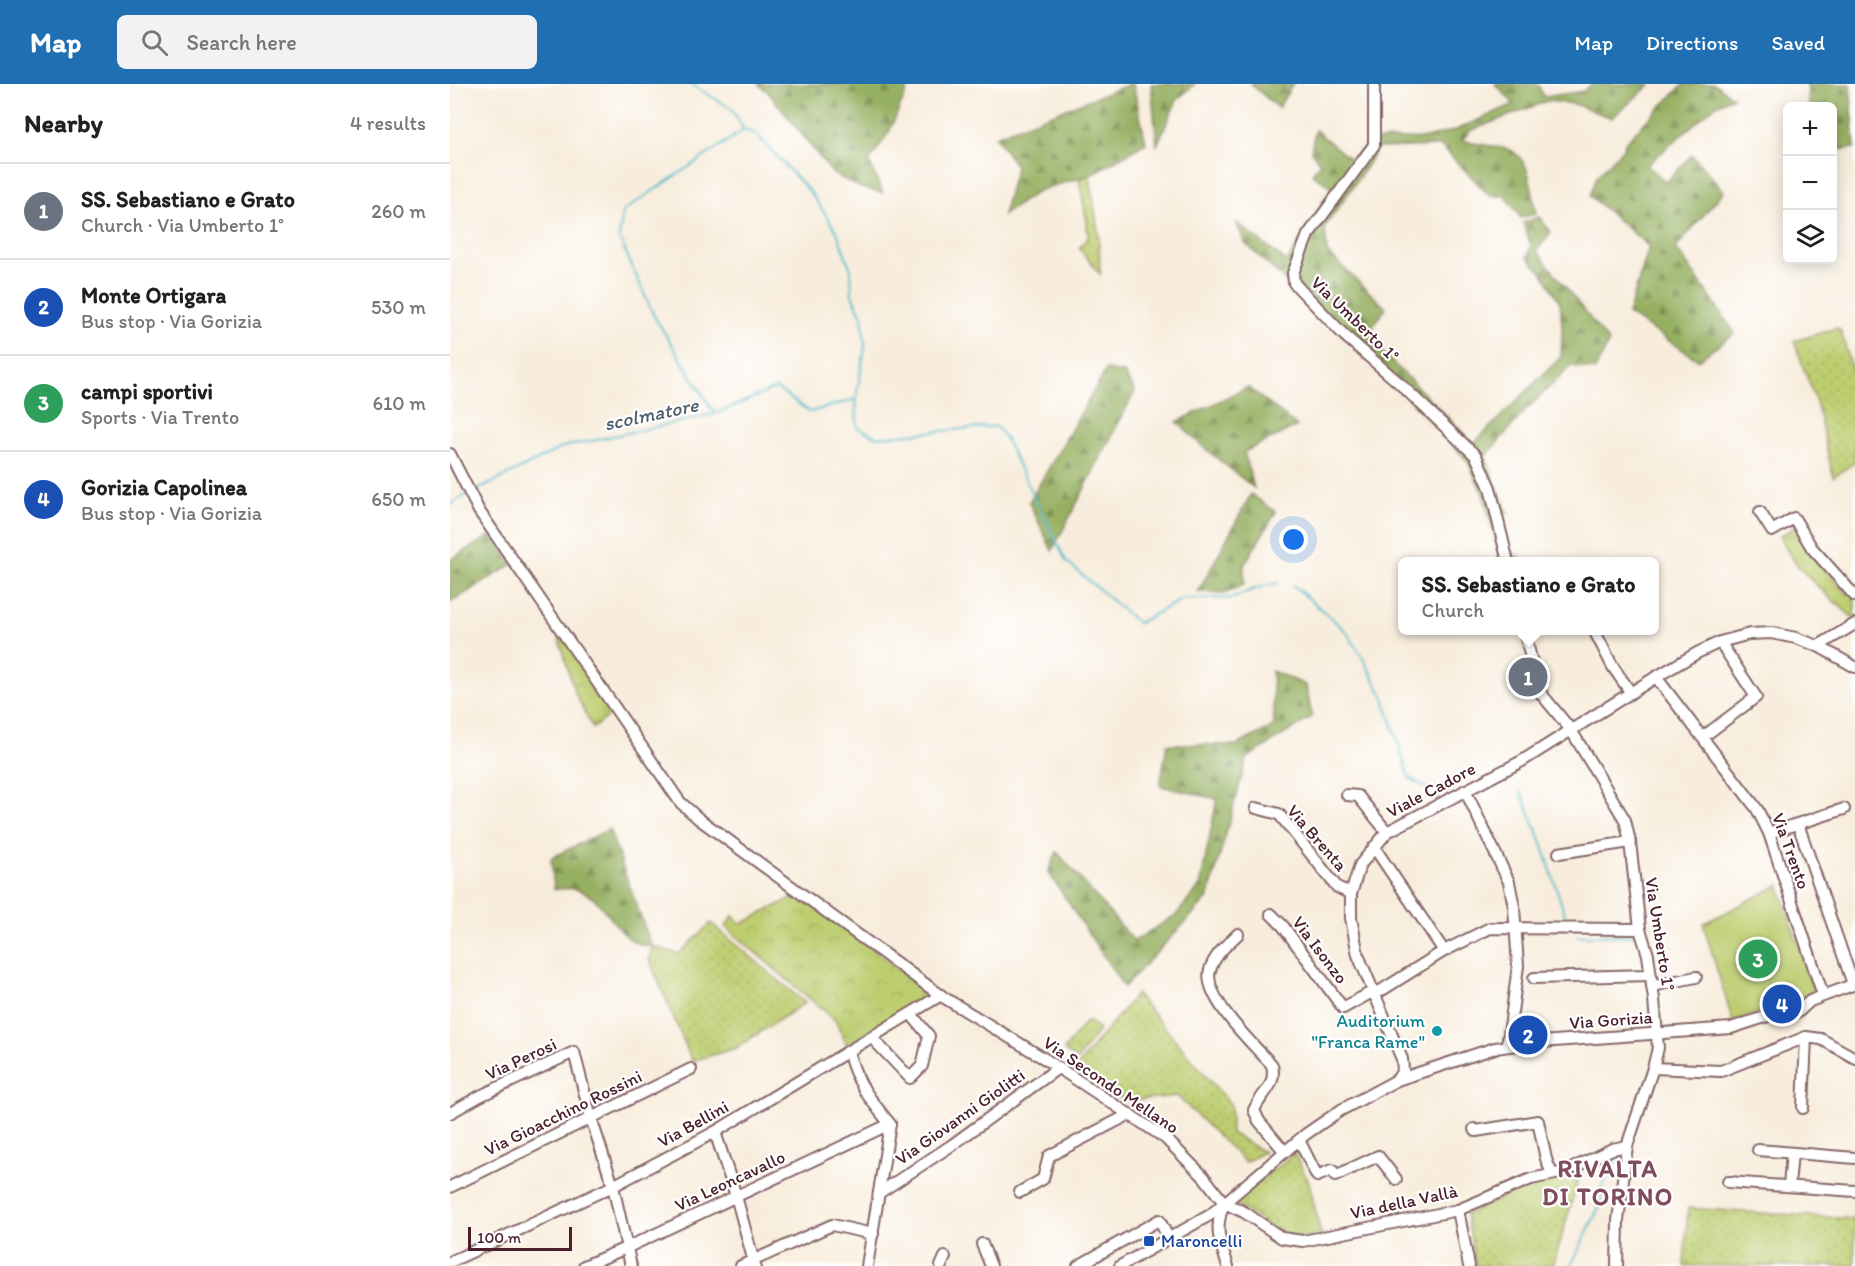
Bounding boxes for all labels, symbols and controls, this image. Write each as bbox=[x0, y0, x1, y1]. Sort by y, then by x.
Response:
search box bbox=[117, 15, 537, 69]
text: Map bbox=[30, 25, 81, 59]
icon: search bbox=[138, 26, 171, 59]
text: Search here bbox=[186, 29, 297, 56]
text: Map bbox=[1575, 30, 1613, 55]
text: Directions bbox=[1646, 30, 1738, 55]
text: Saved bbox=[1771, 30, 1825, 55]
map controls bbox=[1783, 102, 1837, 264]
button: + bbox=[1783, 102, 1837, 156]
text: Nearby bbox=[24, 107, 103, 139]
text: 4 results bbox=[350, 111, 426, 135]
button: − bbox=[1783, 156, 1837, 210]
text: SS. Sebastiano e Grato bbox=[81, 186, 295, 213]
text: 1 bbox=[39, 199, 48, 223]
text: 260 m bbox=[371, 199, 426, 223]
button: layers bbox=[1783, 210, 1837, 264]
text: Church · Via Umberto 1° bbox=[81, 213, 284, 237]
street label: Via Umberto 1° bbox=[1306, 271, 1404, 367]
text: Monte Ortigara bbox=[81, 282, 226, 309]
text: 2 bbox=[38, 295, 49, 319]
text: 530 m bbox=[371, 295, 426, 319]
text: Bus stop · Via Gorizia bbox=[81, 309, 262, 333]
text: campi sportivi bbox=[81, 378, 213, 405]
text: 3 bbox=[38, 391, 49, 415]
text: 610 m bbox=[373, 391, 426, 415]
water label: scolmatore bbox=[602, 392, 702, 436]
text: Sports · Via Trento bbox=[81, 405, 239, 429]
text: Gorizia Capolinea bbox=[81, 474, 247, 501]
text: 4 bbox=[37, 487, 50, 511]
text: 650 m bbox=[371, 487, 426, 511]
text: Bus stop · Via Gorizia bbox=[81, 501, 262, 525]
your location bbox=[1279, 525, 1308, 554]
popup bbox=[1398, 557, 1659, 635]
text: SS. Sebastiano e Grato bbox=[1422, 571, 1635, 598]
text: Church bbox=[1422, 598, 1484, 622]
pin: 1 bbox=[1508, 654, 1548, 700]
street label: Viale Cadore bbox=[1383, 757, 1479, 823]
street label: Via Brenta bbox=[1282, 800, 1352, 876]
street label: Via Trento bbox=[1767, 810, 1815, 892]
street label: Via Umberto 1° bbox=[1640, 876, 1680, 992]
street label: Via Isonzo bbox=[1287, 912, 1353, 988]
pin: 3 bbox=[1738, 936, 1778, 982]
pin: 4 bbox=[1762, 982, 1802, 1026]
street label: Via Gorizia bbox=[1569, 1006, 1654, 1034]
place label: Auditorium "Franca Rame" bbox=[1311, 1010, 1425, 1053]
pin: 2 bbox=[1508, 1012, 1548, 1058]
marker: Auditorium "Franca Rame" bbox=[1430, 1024, 1444, 1038]
street label: Via Secondo Mellano bbox=[1039, 1031, 1183, 1139]
street label: Via Perosi bbox=[482, 1033, 560, 1085]
street label: Via Giovanni Giolitti bbox=[891, 1064, 1029, 1170]
street label: Via Gioacchino Rossini bbox=[481, 1065, 645, 1161]
street label: Via Bellini bbox=[654, 1096, 732, 1152]
street label: Via Leoncavallo bbox=[671, 1146, 789, 1216]
district label: RIVALTA DI TORINO bbox=[1542, 1154, 1674, 1211]
street label: Via della Vallà bbox=[1348, 1180, 1460, 1224]
scale bar bbox=[468, 1224, 572, 1252]
text: 100 m bbox=[477, 1228, 521, 1247]
place label: Maroncelli bbox=[1161, 1230, 1242, 1252]
marker: Maroncelli bbox=[1142, 1234, 1156, 1248]

